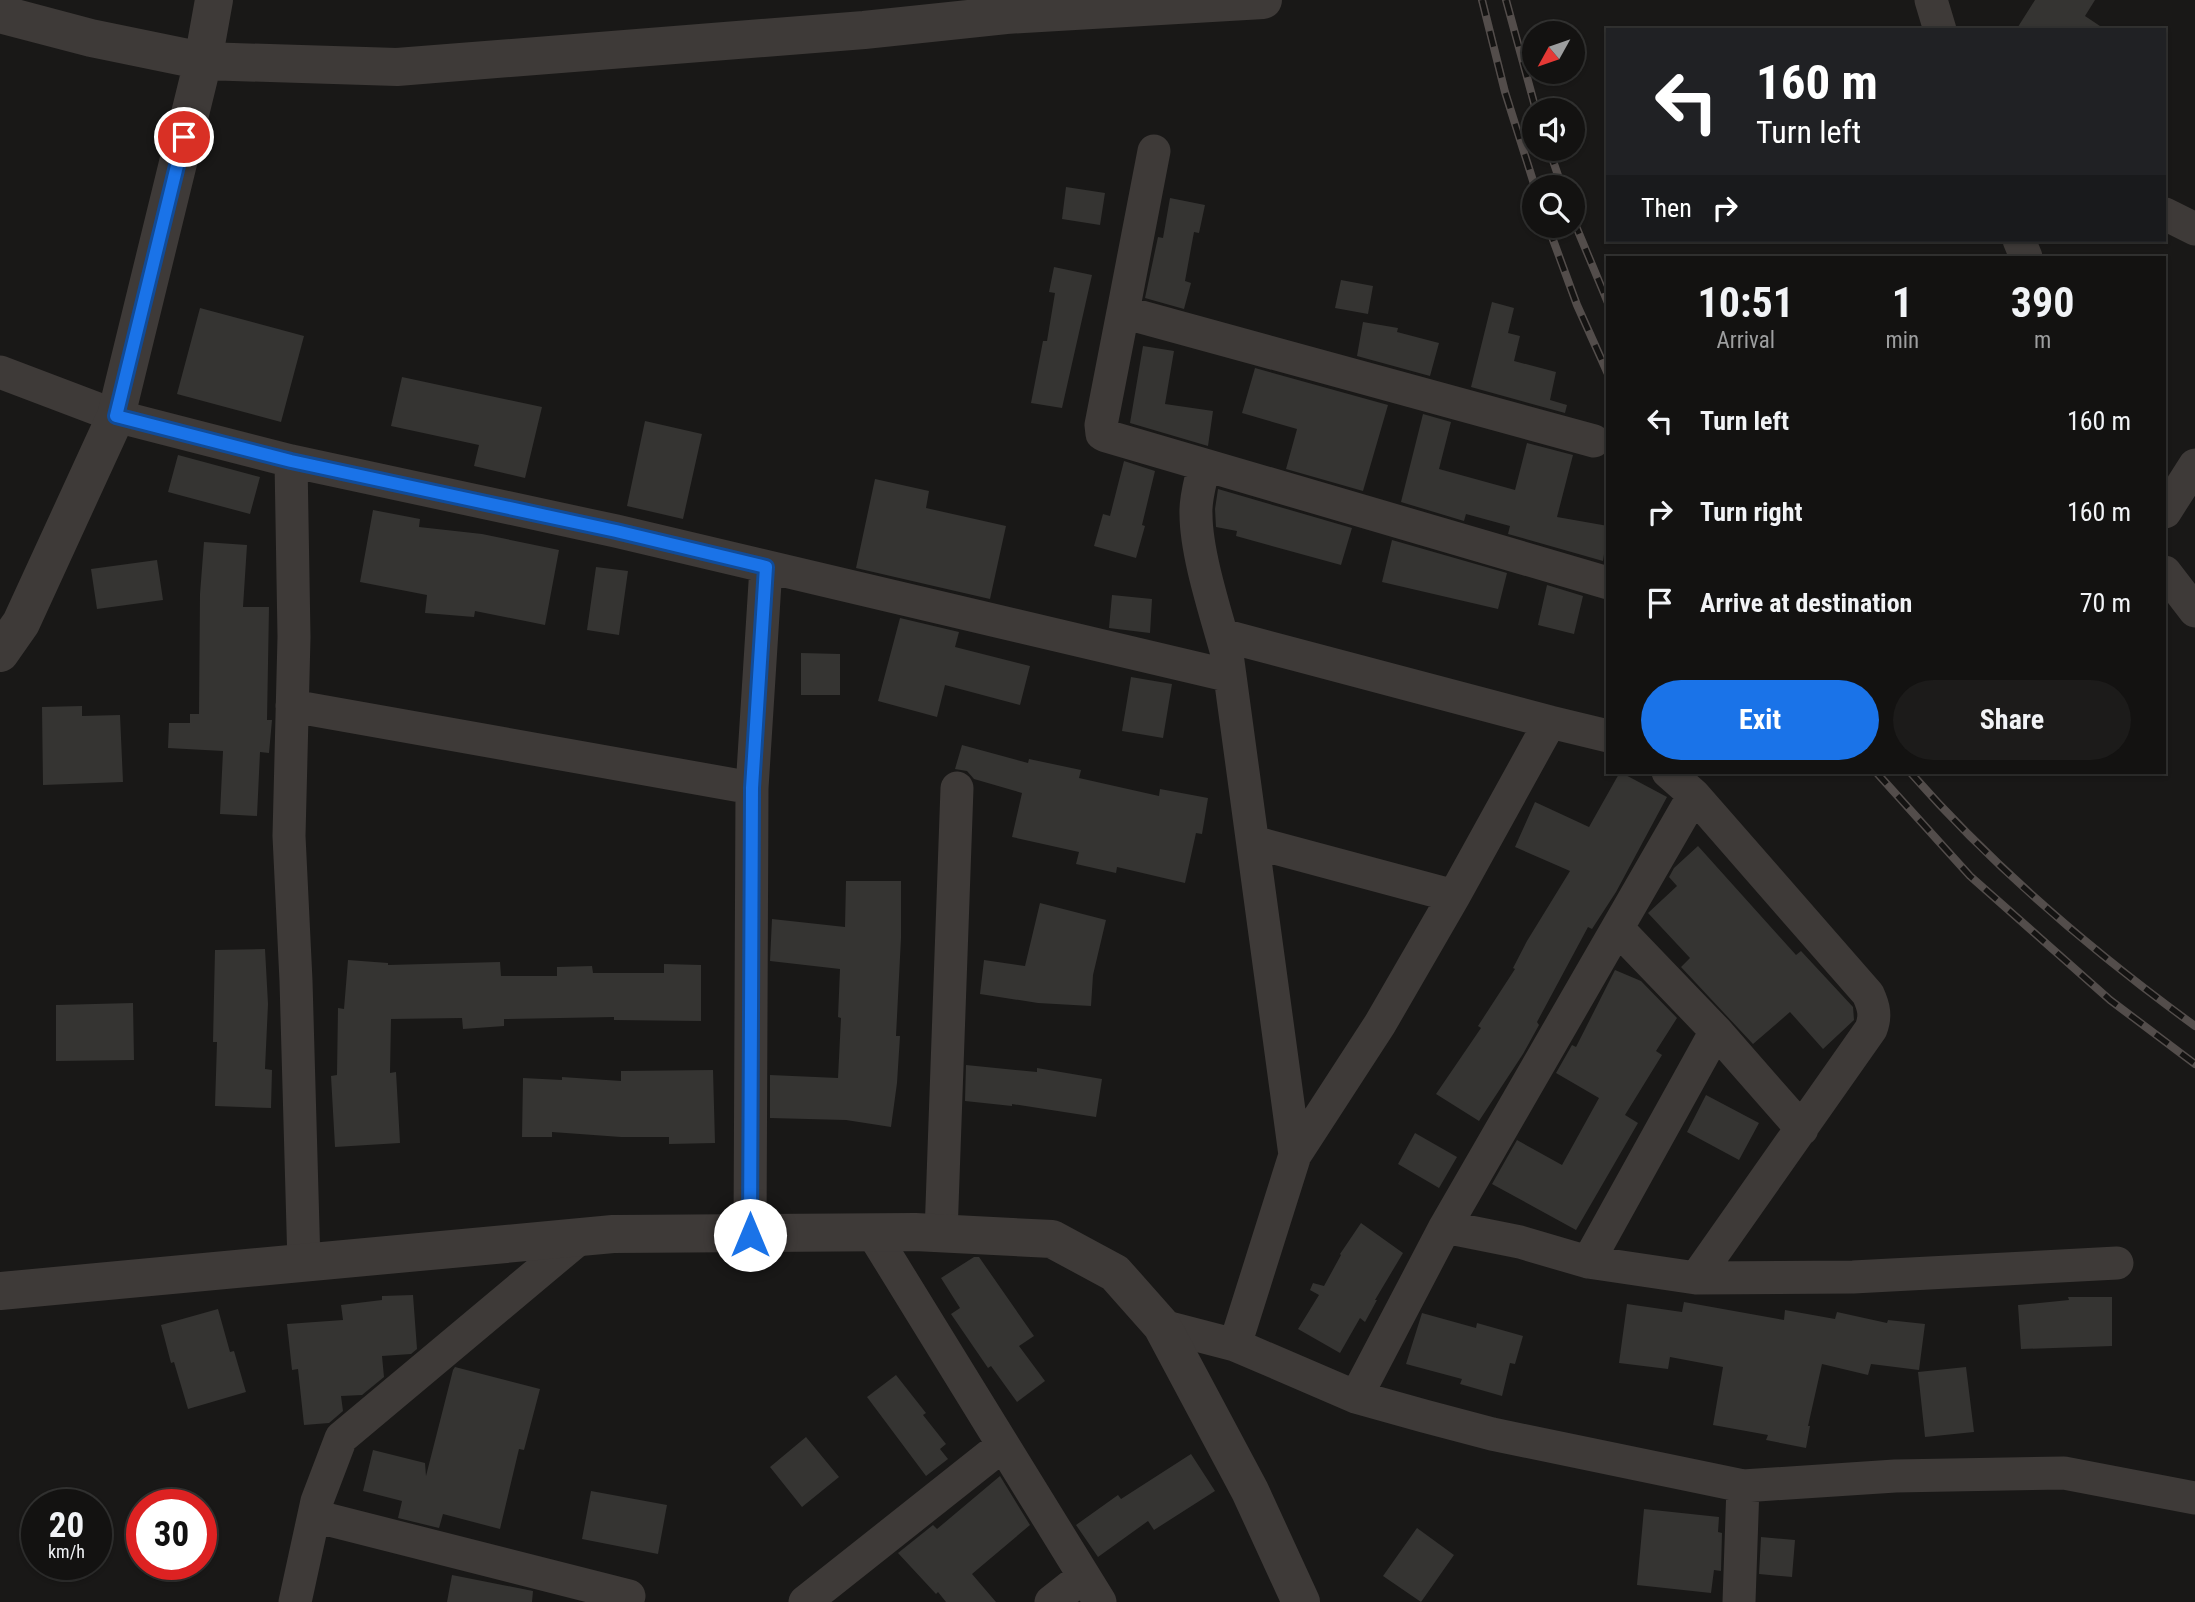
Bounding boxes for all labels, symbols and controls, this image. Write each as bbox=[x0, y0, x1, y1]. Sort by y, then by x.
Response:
north arrow bbox=[1522, 21, 1586, 84]
map controls bbox=[1522, 21, 1585, 238]
text: 160 m bbox=[1756, 54, 1878, 111]
icon: left bbox=[1641, 56, 1732, 147]
button: sound bbox=[1522, 98, 1585, 161]
pin bbox=[154, 107, 214, 167]
text: Turn left bbox=[1756, 113, 1861, 151]
icon: arrive bbox=[165, 118, 203, 156]
button: search bbox=[1522, 175, 1585, 238]
icon: right bbox=[1706, 189, 1744, 227]
text: Then bbox=[1641, 193, 1692, 223]
text: 10:51 bbox=[1698, 278, 1794, 327]
text: 1 bbox=[1892, 278, 1913, 327]
text: 390 bbox=[2011, 278, 2074, 327]
text: Arrival bbox=[1716, 327, 1775, 354]
text: min bbox=[1885, 327, 1919, 354]
text: m bbox=[2034, 327, 2051, 354]
icon: left bbox=[1641, 402, 1679, 440]
text: Turn left bbox=[1700, 406, 1789, 436]
text: 160 m bbox=[2067, 406, 2131, 436]
icon: right bbox=[1641, 493, 1679, 531]
text: Turn right bbox=[1700, 497, 1802, 527]
text: 160 m bbox=[2067, 497, 2131, 527]
icon: arrive bbox=[1641, 584, 1679, 622]
text: Arrive at destination bbox=[1700, 588, 1912, 618]
text: 70 m bbox=[2080, 588, 2131, 618]
button: Exit bbox=[1641, 680, 1879, 760]
button: Share bbox=[1893, 680, 2131, 760]
position arrow bbox=[713, 1198, 787, 1272]
speed limit sign: 30 bbox=[126, 1489, 217, 1580]
text: 20 bbox=[49, 1505, 84, 1546]
text: km/h bbox=[48, 1541, 85, 1562]

